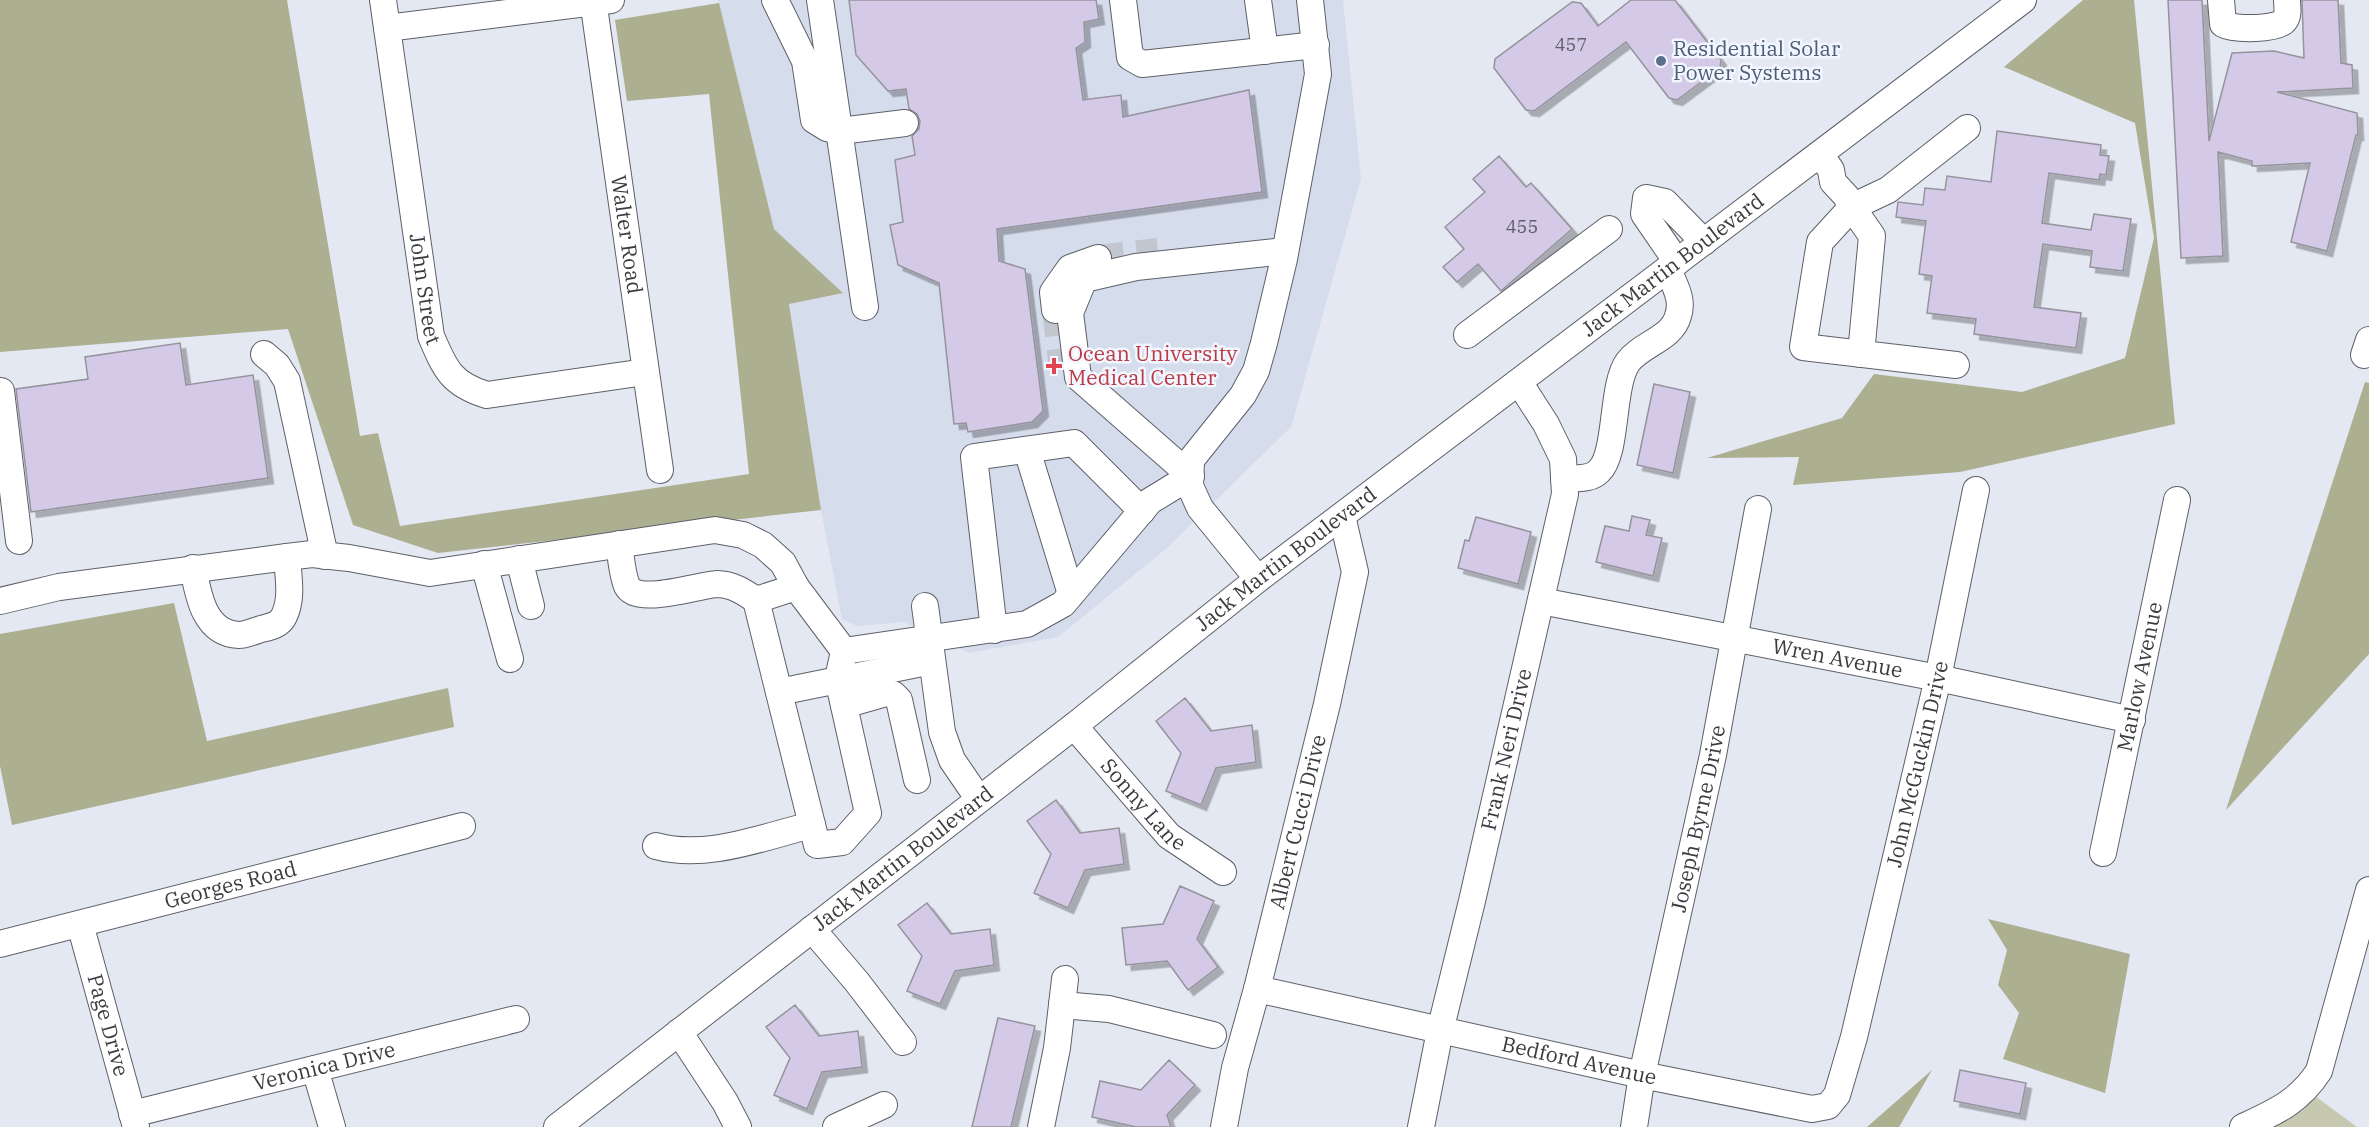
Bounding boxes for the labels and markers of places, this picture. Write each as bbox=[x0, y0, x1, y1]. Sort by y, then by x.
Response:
place label: Residential Solar Power Systems bbox=[1673, 34, 1841, 86]
marker: Residential Solar Power Systems bbox=[1654, 54, 1668, 68]
place label: Ocean University Medical Center bbox=[1068, 339, 1238, 391]
marker: Ocean University Medical Center bbox=[1045, 357, 1063, 375]

